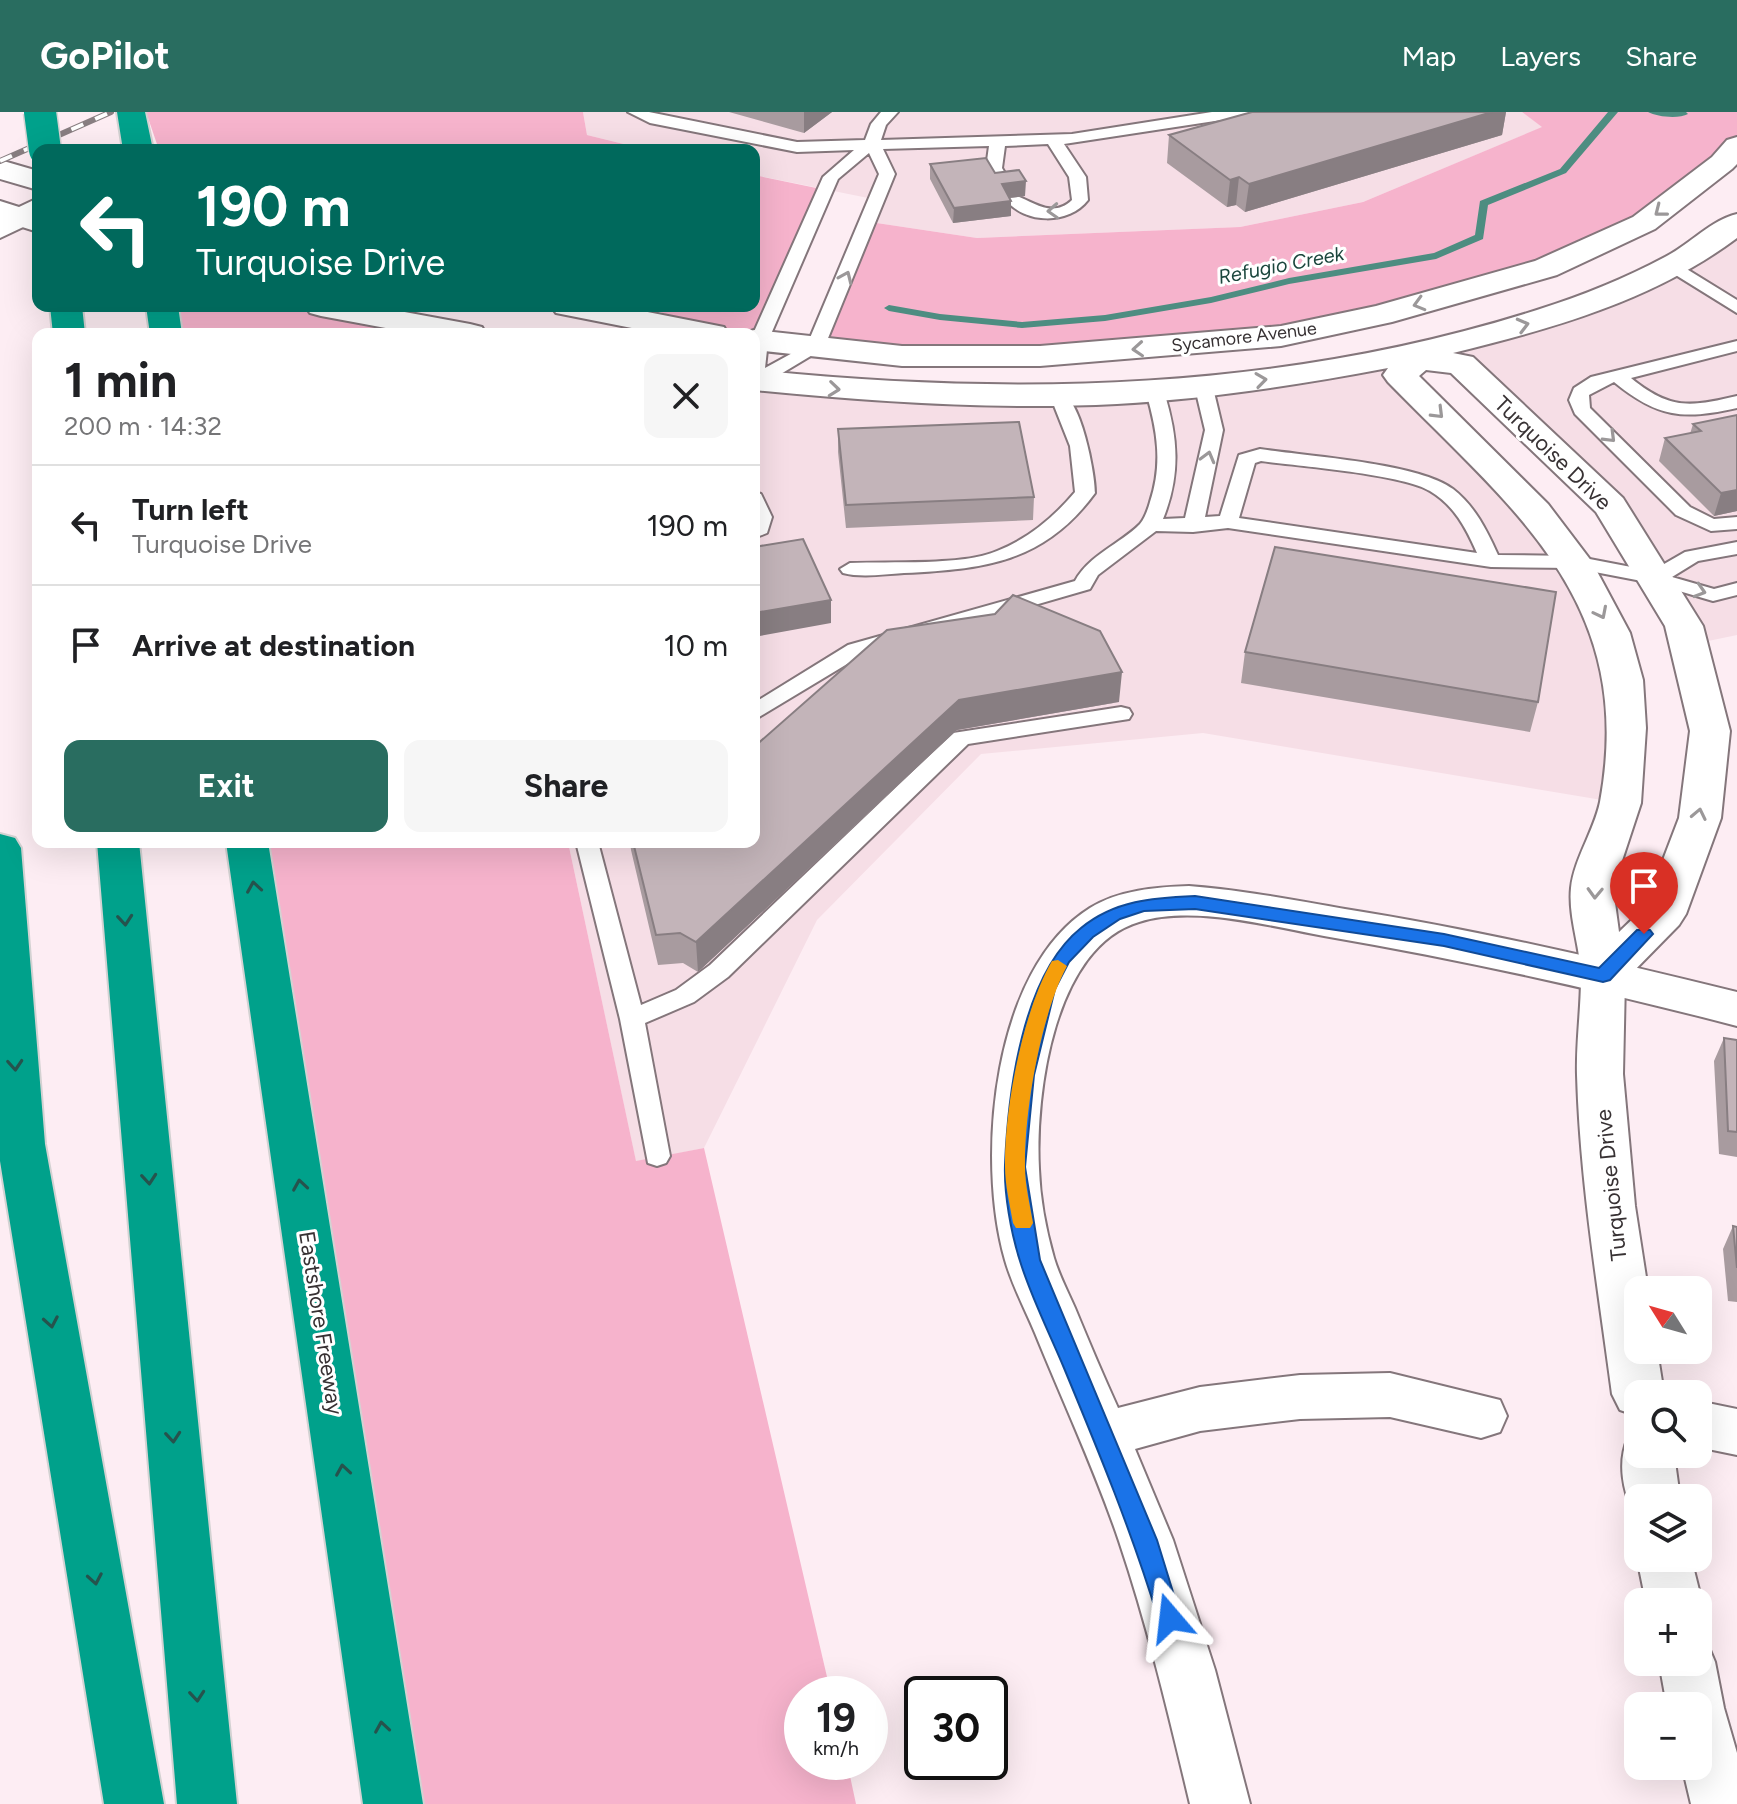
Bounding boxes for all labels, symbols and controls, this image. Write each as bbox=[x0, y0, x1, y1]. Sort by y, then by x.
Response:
text: GoPilot bbox=[40, 33, 170, 79]
text: Map bbox=[1402, 39, 1456, 73]
text: Layers bbox=[1500, 39, 1581, 73]
text: Share bbox=[1625, 39, 1697, 73]
text: 190 m bbox=[196, 173, 351, 240]
icon: left bbox=[64, 176, 168, 280]
one-way arrow bbox=[1047, 202, 1060, 219]
one-way arrow bbox=[1654, 202, 1669, 216]
text: Turquoise Drive bbox=[196, 241, 445, 284]
water label: Refugio Creek bbox=[1216, 241, 1347, 289]
one-way arrow bbox=[836, 270, 852, 285]
one-way arrow bbox=[1412, 295, 1426, 311]
street label: Sycamore Avenue bbox=[1170, 317, 1318, 357]
one-way arrow bbox=[1516, 318, 1530, 334]
one-way arrow bbox=[1131, 341, 1144, 358]
text: 1 min bbox=[64, 351, 177, 409]
button: close bbox=[644, 354, 728, 438]
one-way arrow bbox=[1254, 372, 1268, 389]
one-way arrow bbox=[827, 380, 841, 397]
street label: Turquoise Drive bbox=[1489, 390, 1617, 516]
one-way arrow bbox=[1429, 404, 1443, 418]
text: 200 m · 14:32 bbox=[64, 410, 222, 442]
one-way arrow bbox=[1601, 428, 1615, 442]
one-way arrow bbox=[1199, 451, 1215, 465]
text: Turn left bbox=[132, 491, 249, 528]
icon: left bbox=[64, 503, 108, 547]
text: 190 m bbox=[646, 507, 728, 544]
text: Turquoise Drive bbox=[132, 528, 312, 560]
one-way arrow bbox=[1692, 582, 1706, 598]
one-way arrow bbox=[1592, 605, 1607, 619]
icon: arrive bbox=[64, 623, 108, 667]
text: Arrive at destination bbox=[132, 627, 415, 664]
text: 10 m bbox=[663, 627, 728, 664]
button: Exit bbox=[64, 740, 388, 832]
button: Share bbox=[404, 740, 728, 832]
one-way arrow bbox=[1690, 808, 1707, 821]
pin bbox=[1610, 852, 1678, 934]
icon: arrive bbox=[1622, 864, 1666, 908]
one-way arrow bbox=[246, 880, 263, 894]
one-way arrow bbox=[1586, 887, 1604, 899]
one-way arrow bbox=[117, 914, 134, 927]
one-way arrow bbox=[6, 1059, 23, 1072]
street label: Turquoise Drive bbox=[1590, 1108, 1632, 1262]
one-way arrow bbox=[141, 1172, 158, 1185]
one-way arrow bbox=[292, 1178, 309, 1192]
street label: Eastshore Freeway bbox=[293, 1229, 349, 1417]
north arrow bbox=[1624, 1276, 1712, 1364]
map controls bbox=[1624, 1276, 1712, 1780]
one-way arrow bbox=[42, 1316, 59, 1329]
button: search bbox=[1624, 1380, 1712, 1468]
one-way arrow bbox=[165, 1431, 182, 1444]
one-way arrow bbox=[335, 1463, 352, 1477]
button: layers bbox=[1624, 1484, 1712, 1572]
one-way arrow bbox=[86, 1572, 103, 1585]
position arrow bbox=[1128, 1576, 1212, 1660]
button: + bbox=[1624, 1588, 1712, 1676]
speed limit sign: 30 bbox=[904, 1676, 1008, 1780]
one-way arrow bbox=[189, 1690, 206, 1703]
button: − bbox=[1624, 1692, 1712, 1780]
text: 19 bbox=[816, 1694, 856, 1742]
one-way arrow bbox=[374, 1720, 391, 1734]
text: km/h bbox=[813, 1736, 859, 1760]

